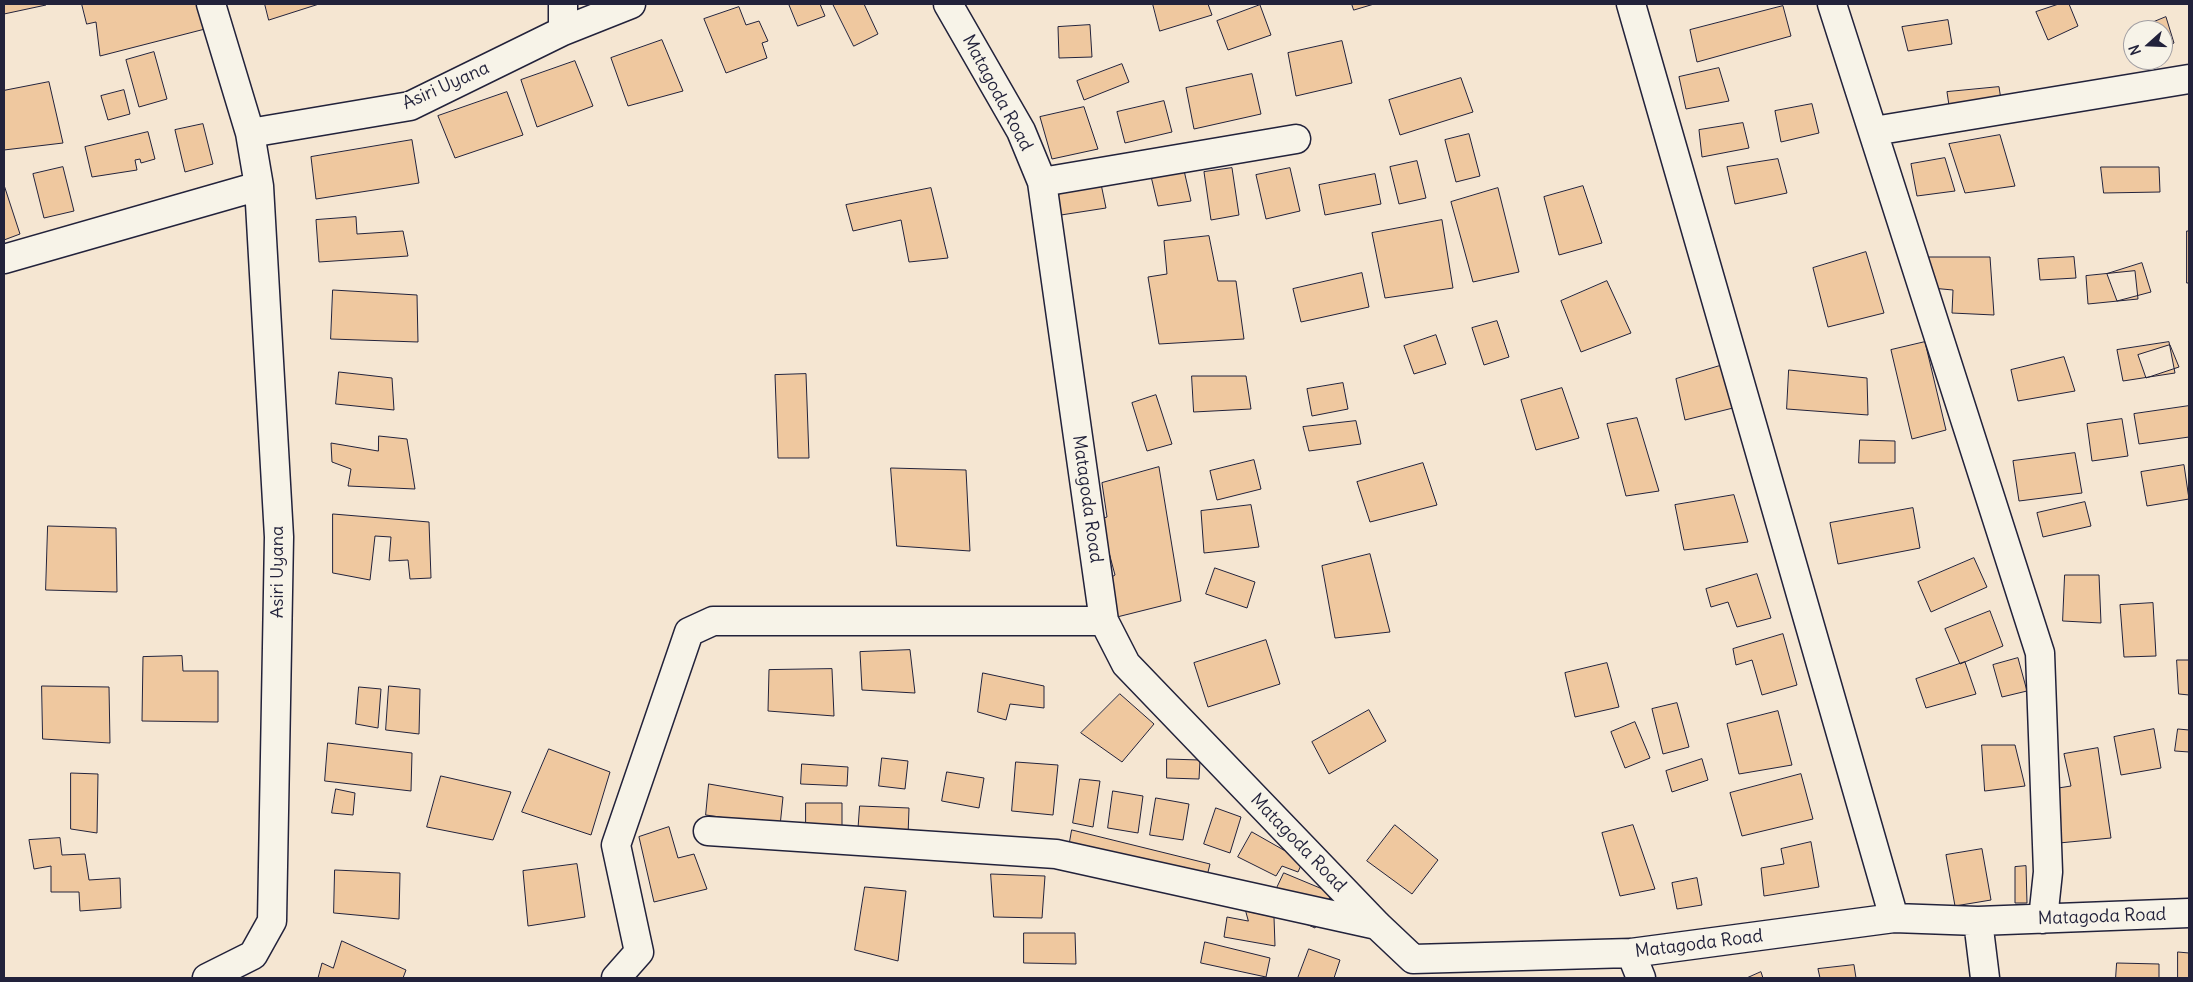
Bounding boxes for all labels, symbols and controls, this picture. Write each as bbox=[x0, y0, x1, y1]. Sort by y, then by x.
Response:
north arrow bbox=[2123, 20, 2173, 70]
street label: Matagoda Road bbox=[957, 31, 1037, 155]
text: N bbox=[2125, 42, 2145, 57]
street label: Asiri Uyana bbox=[399, 57, 493, 115]
street label: Matagoda Road bbox=[1067, 434, 1107, 564]
street label: Asiri Uyana bbox=[267, 526, 289, 618]
street label: Matagoda Road bbox=[1246, 789, 1350, 897]
street label: Matagoda Road bbox=[2037, 904, 2167, 930]
street label: Matagoda Road bbox=[1634, 925, 1764, 963]

